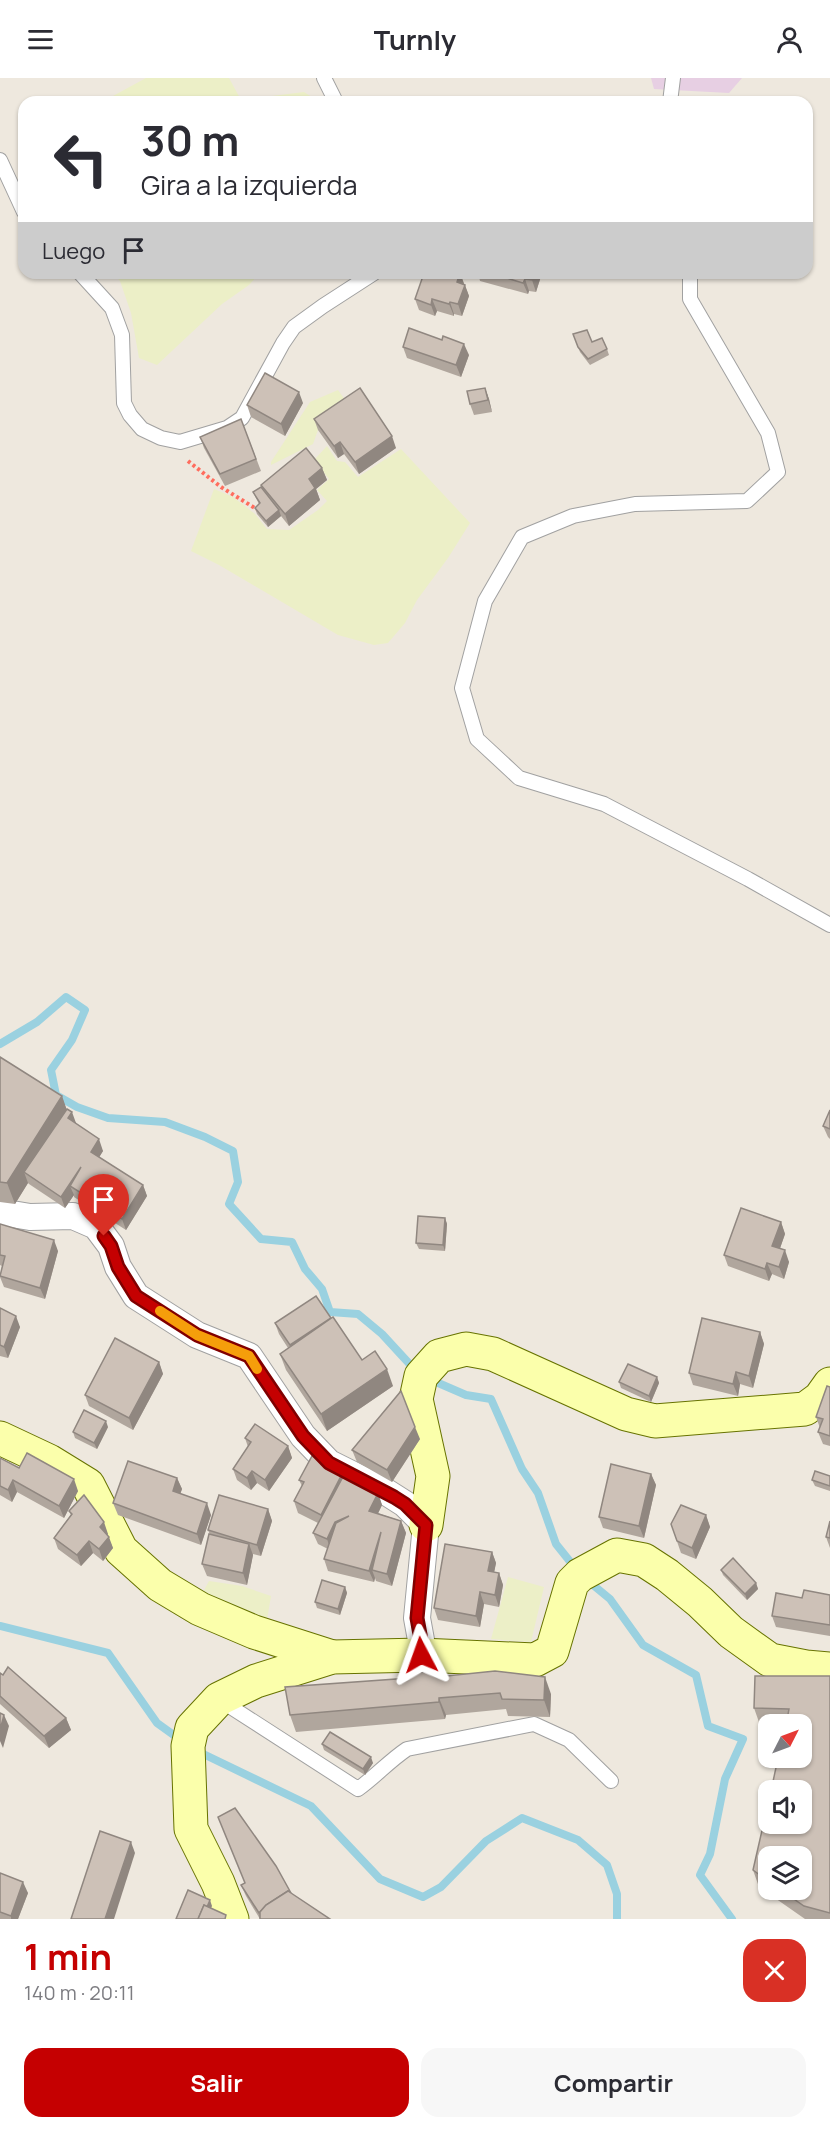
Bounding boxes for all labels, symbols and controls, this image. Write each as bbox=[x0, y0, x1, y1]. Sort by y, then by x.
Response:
text: Turnly bbox=[374, 21, 456, 58]
icon: menu bbox=[24, 23, 57, 56]
icon: person bbox=[773, 23, 806, 56]
text: 30 m bbox=[141, 111, 239, 169]
icon: left bbox=[42, 120, 120, 198]
text: Gira a la izquierda bbox=[141, 166, 357, 203]
icon: arrive bbox=[117, 234, 150, 267]
text: Luego bbox=[42, 236, 105, 266]
pin bbox=[78, 1174, 129, 1236]
icon: arrive bbox=[87, 1183, 120, 1216]
position arrow bbox=[389, 1623, 453, 1687]
north arrow bbox=[758, 1714, 812, 1768]
map controls bbox=[758, 1714, 812, 1900]
button: sound bbox=[758, 1780, 812, 1834]
button: layers bbox=[758, 1846, 812, 1900]
text: 1 min bbox=[24, 1932, 112, 1981]
button: close bbox=[743, 1939, 806, 2002]
text: 140 m · 20:11 bbox=[24, 1979, 134, 2006]
button: Salir bbox=[24, 2048, 409, 2117]
button: Compartir bbox=[421, 2048, 806, 2117]

